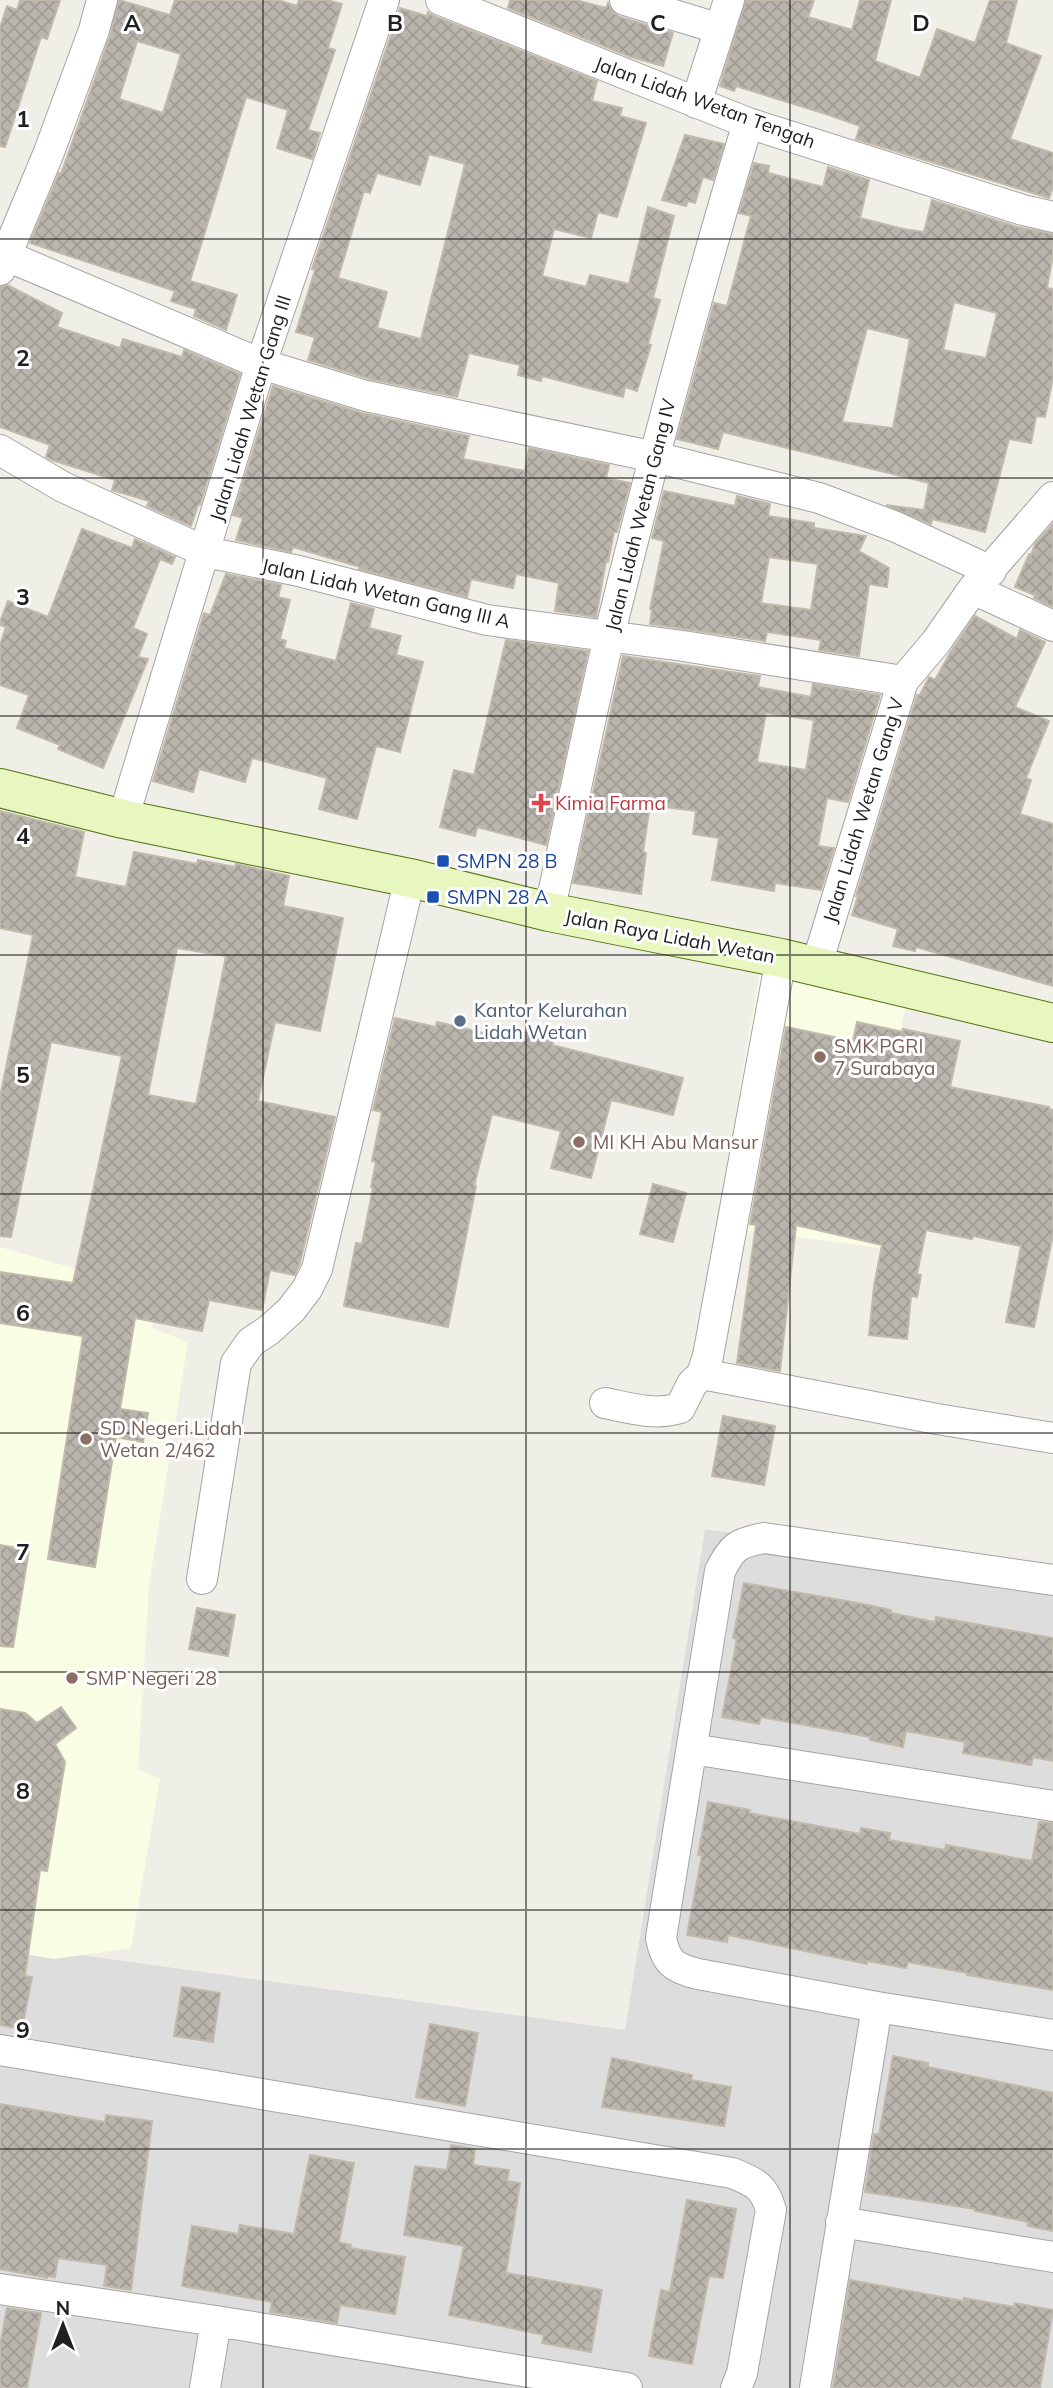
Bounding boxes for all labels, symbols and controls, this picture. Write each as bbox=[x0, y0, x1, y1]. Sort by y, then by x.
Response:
text: A bbox=[123, 8, 141, 37]
text: B bbox=[387, 8, 403, 37]
text: C bbox=[650, 8, 666, 37]
text: D bbox=[912, 8, 930, 37]
street label: Jalan Lidah Wetan Tengah bbox=[591, 51, 819, 153]
text: 1 bbox=[16, 104, 30, 133]
street label: Jalan Lidah Wetan Gang III bbox=[204, 292, 296, 524]
text: 2 bbox=[16, 343, 30, 372]
street label: Jalan Lidah Wetan Gang IV bbox=[599, 395, 681, 634]
street label: Jalan Lidah Wetan Gang III A bbox=[259, 553, 513, 633]
text: 3 bbox=[16, 582, 30, 611]
street label: Jalan Lidah Wetan Gang V bbox=[817, 694, 909, 925]
place label: Kimia Farma bbox=[555, 791, 666, 815]
marker: Kimia Farma bbox=[533, 795, 549, 811]
text: 4 bbox=[16, 821, 30, 850]
place label: SMPN 28 B bbox=[457, 849, 557, 873]
marker: SMPN 28 B bbox=[435, 853, 451, 869]
place label: SMPN 28 A bbox=[447, 885, 548, 909]
marker: SMPN 28 A bbox=[425, 889, 441, 905]
street label: Jalan Raya Lidah Wetan bbox=[563, 904, 777, 968]
place label: Kantor Kelurahan Lidah Wetan bbox=[474, 998, 627, 1044]
marker: Kantor Kelurahan Lidah Wetan bbox=[452, 1013, 468, 1029]
place label: SMK PGRI 7 Surabaya bbox=[834, 1034, 935, 1080]
marker: SMK PGRI 7 Surabaya bbox=[812, 1049, 828, 1065]
text: 5 bbox=[16, 1060, 30, 1089]
place label: MI KH Abu Mansur bbox=[593, 1130, 758, 1154]
marker: MI KH Abu Mansur bbox=[571, 1134, 587, 1150]
text: 6 bbox=[16, 1298, 30, 1327]
place label: SD Negeri Lidah Wetan 2/462 bbox=[100, 1416, 243, 1462]
marker: SD Negeri Lidah Wetan 2/462 bbox=[78, 1431, 94, 1447]
text: 7 bbox=[16, 1537, 30, 1566]
place label: SMP Negeri 28 bbox=[86, 1666, 217, 1690]
marker: SMP Negeri 28 bbox=[64, 1670, 80, 1686]
text: 8 bbox=[16, 1776, 30, 1805]
text: 9 bbox=[16, 2015, 30, 2044]
north arrow bbox=[28, 2290, 98, 2360]
text: N bbox=[56, 2296, 70, 2320]

